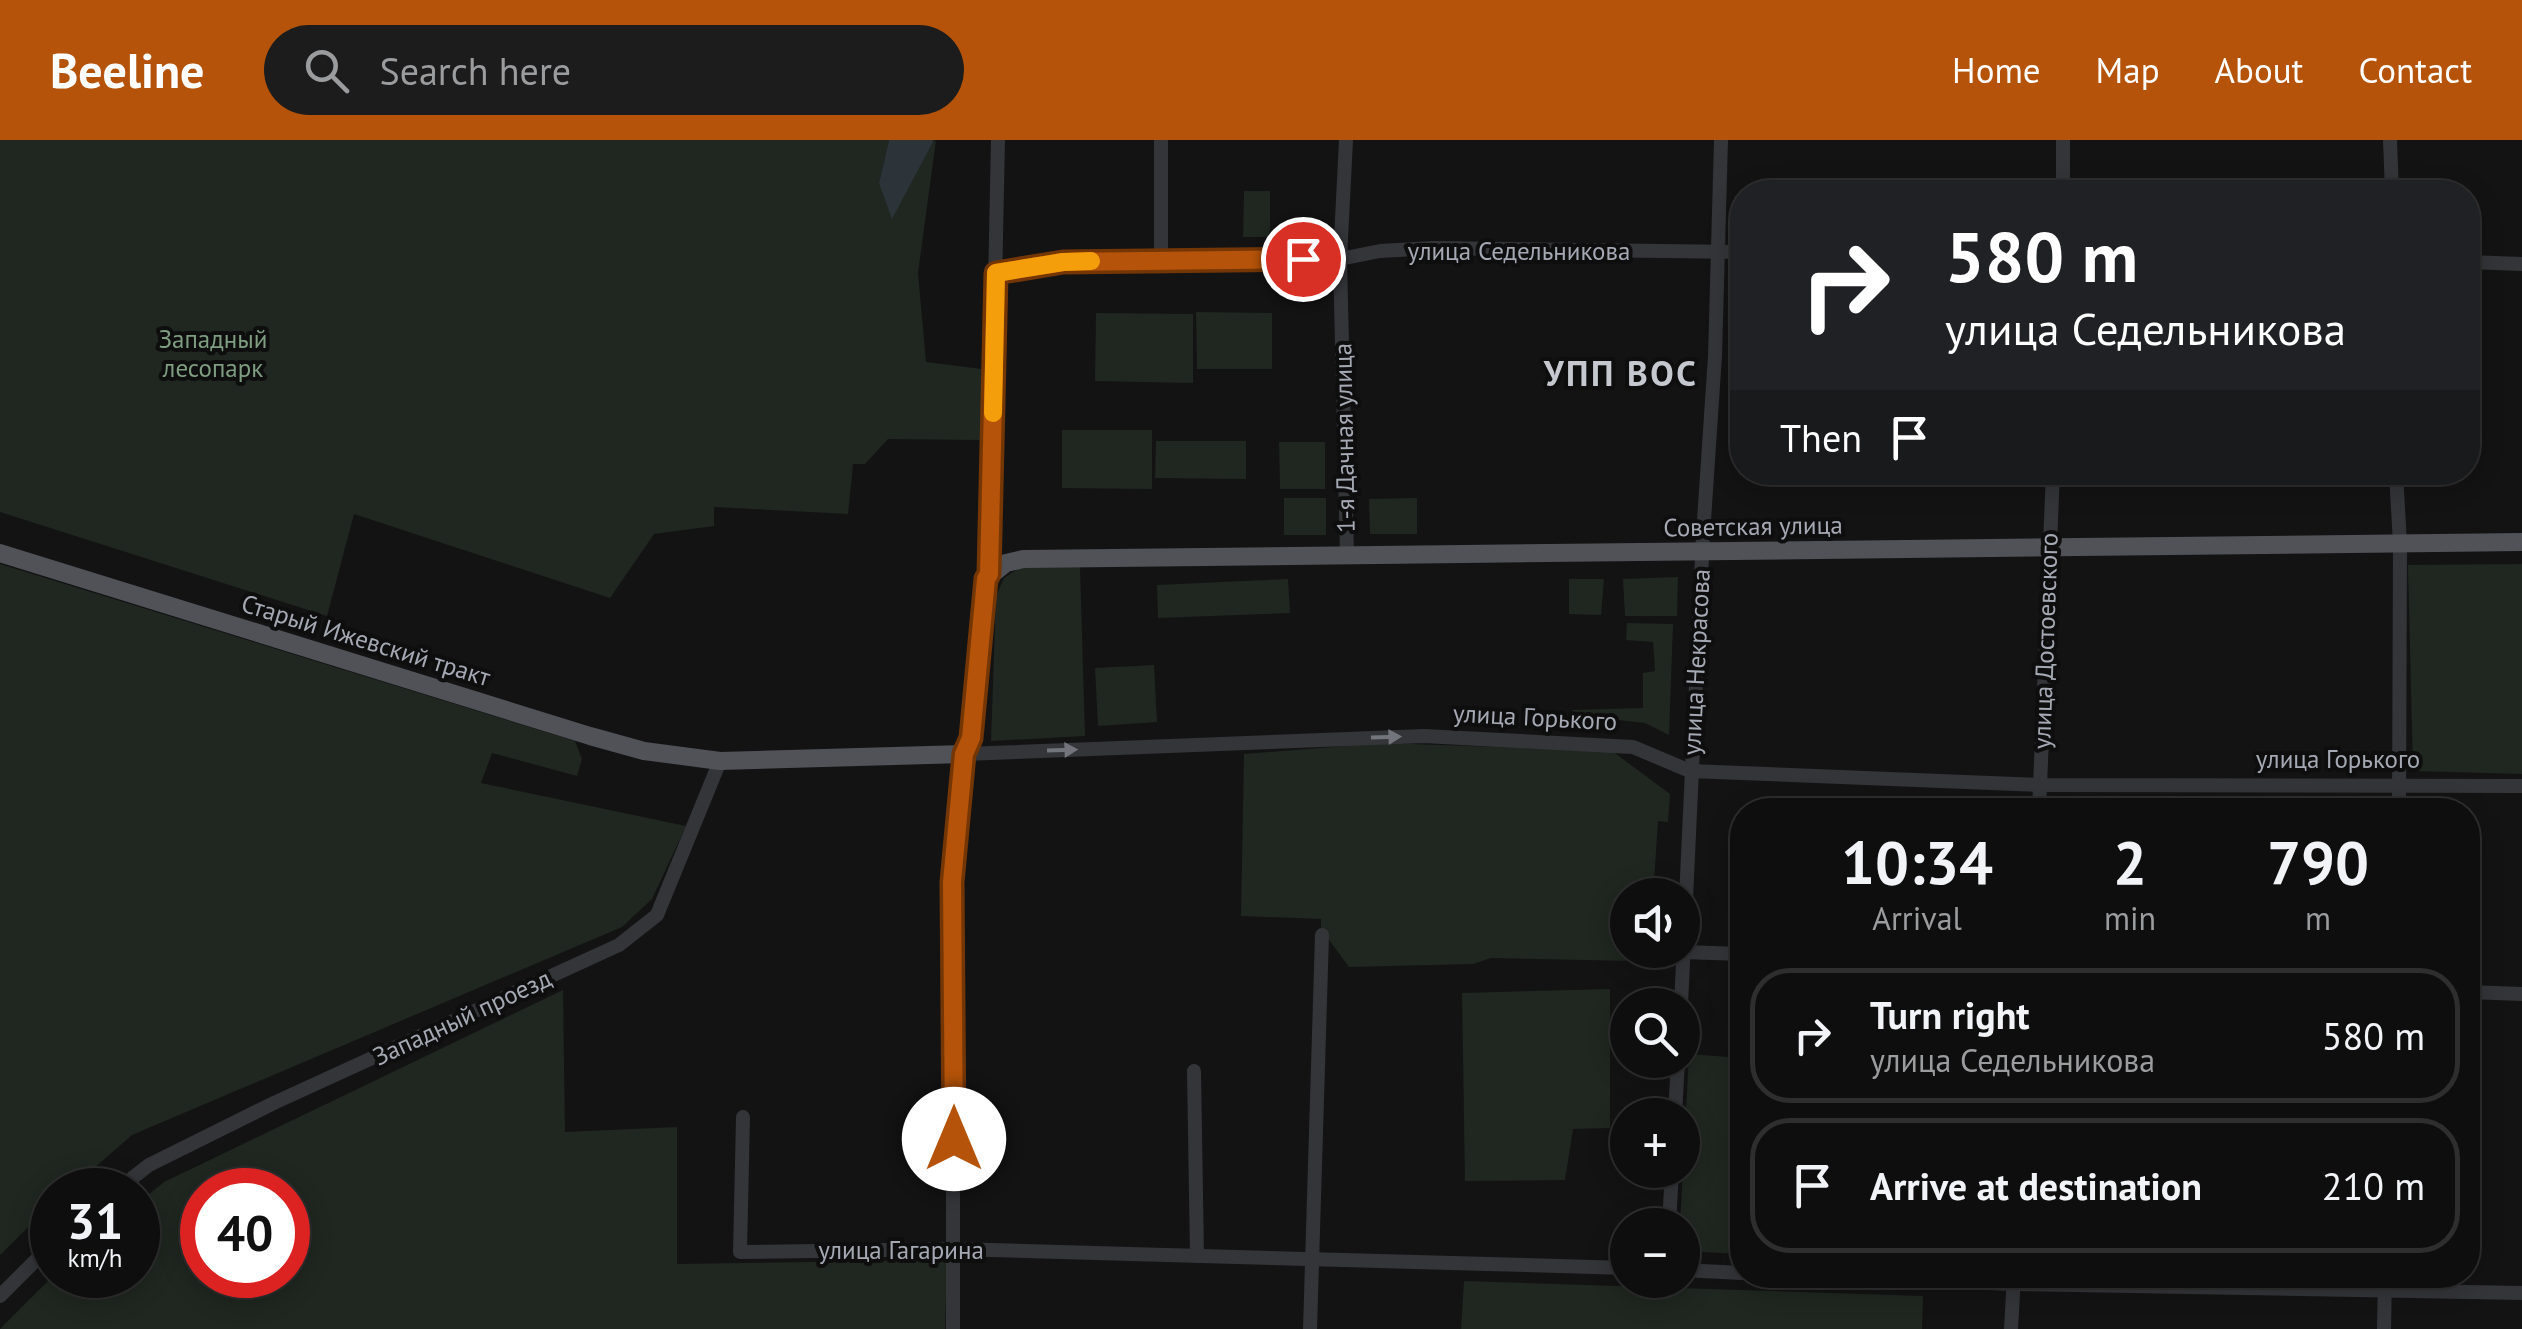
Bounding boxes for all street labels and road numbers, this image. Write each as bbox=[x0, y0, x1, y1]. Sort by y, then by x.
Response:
street label: улица Седельникова bbox=[1408, 235, 1630, 267]
street label: 1-я Дачная улица bbox=[1326, 343, 1362, 533]
street label: Советская улица bbox=[1663, 508, 1843, 544]
street label: улица Достоевского bbox=[2025, 532, 2065, 750]
street label: улица Некрасова bbox=[1675, 568, 1717, 756]
street label: Старый Ижевский тракт bbox=[238, 587, 494, 693]
street label: улица Горького bbox=[1452, 697, 1618, 737]
street label: улица Горького bbox=[2256, 743, 2420, 775]
street label: Западный проезд bbox=[368, 962, 556, 1072]
street label: улица Гагарина bbox=[818, 1234, 984, 1266]

